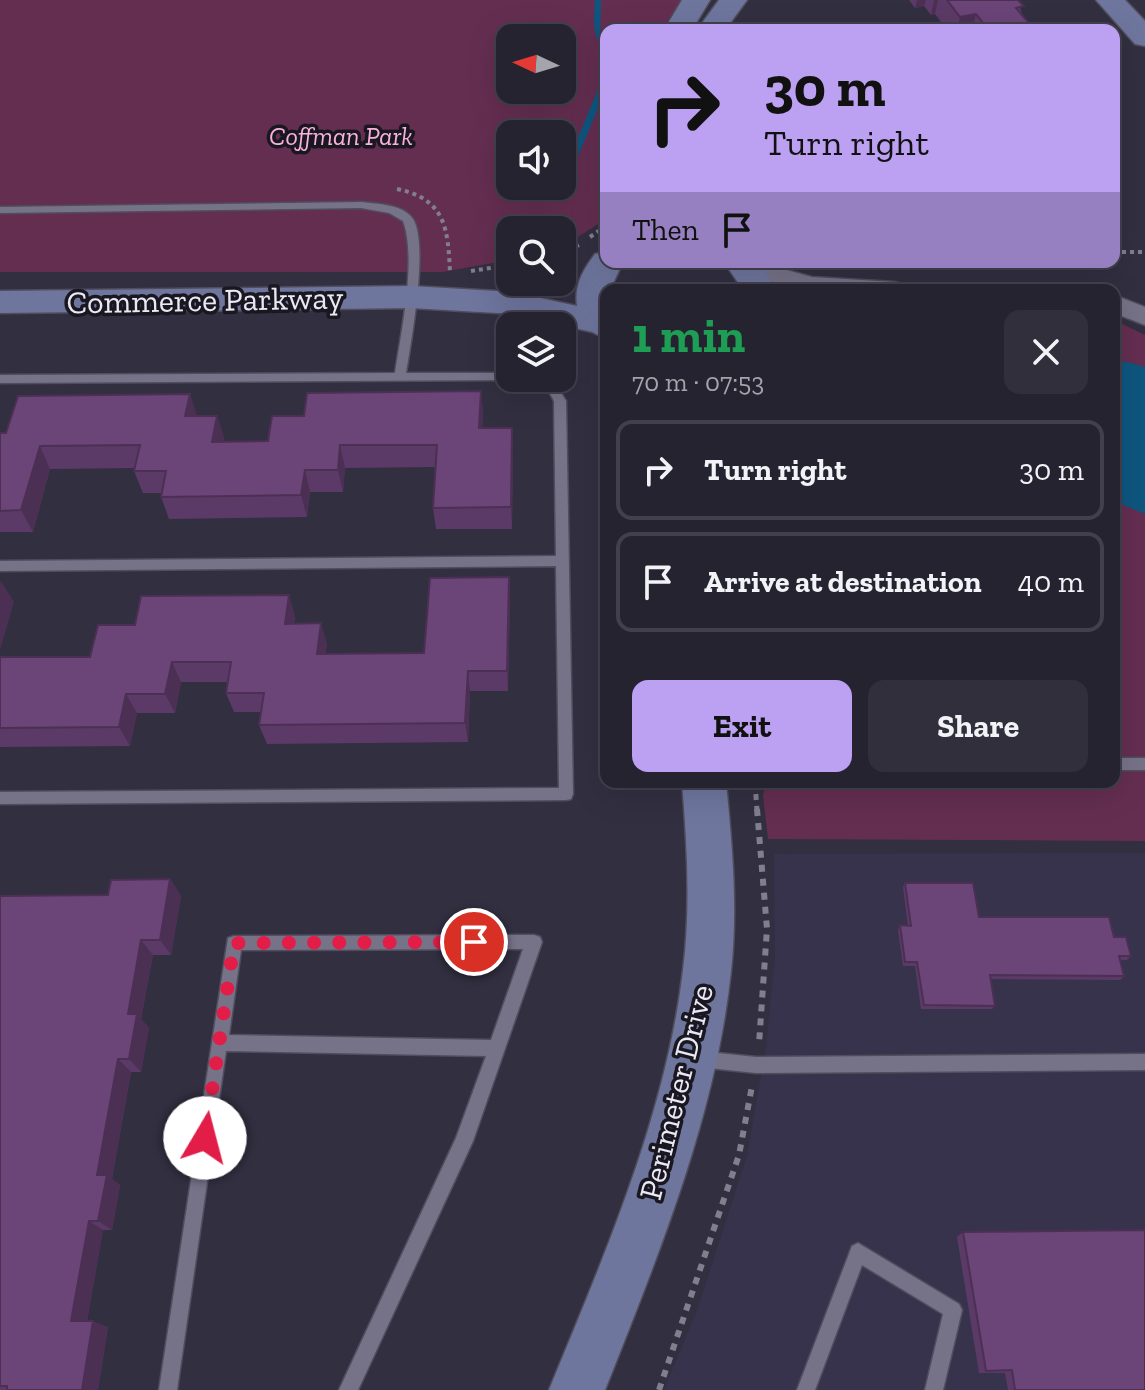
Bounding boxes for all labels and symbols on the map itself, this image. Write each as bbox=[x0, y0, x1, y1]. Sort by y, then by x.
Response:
north arrow bbox=[496, 24, 576, 104]
park label: Coffman Park bbox=[269, 120, 413, 152]
street label: Commerce Parkway bbox=[66, 279, 344, 321]
pin bbox=[440, 908, 508, 976]
street label: Perimeter Drive bbox=[631, 981, 721, 1203]
position arrow bbox=[163, 1096, 247, 1180]

